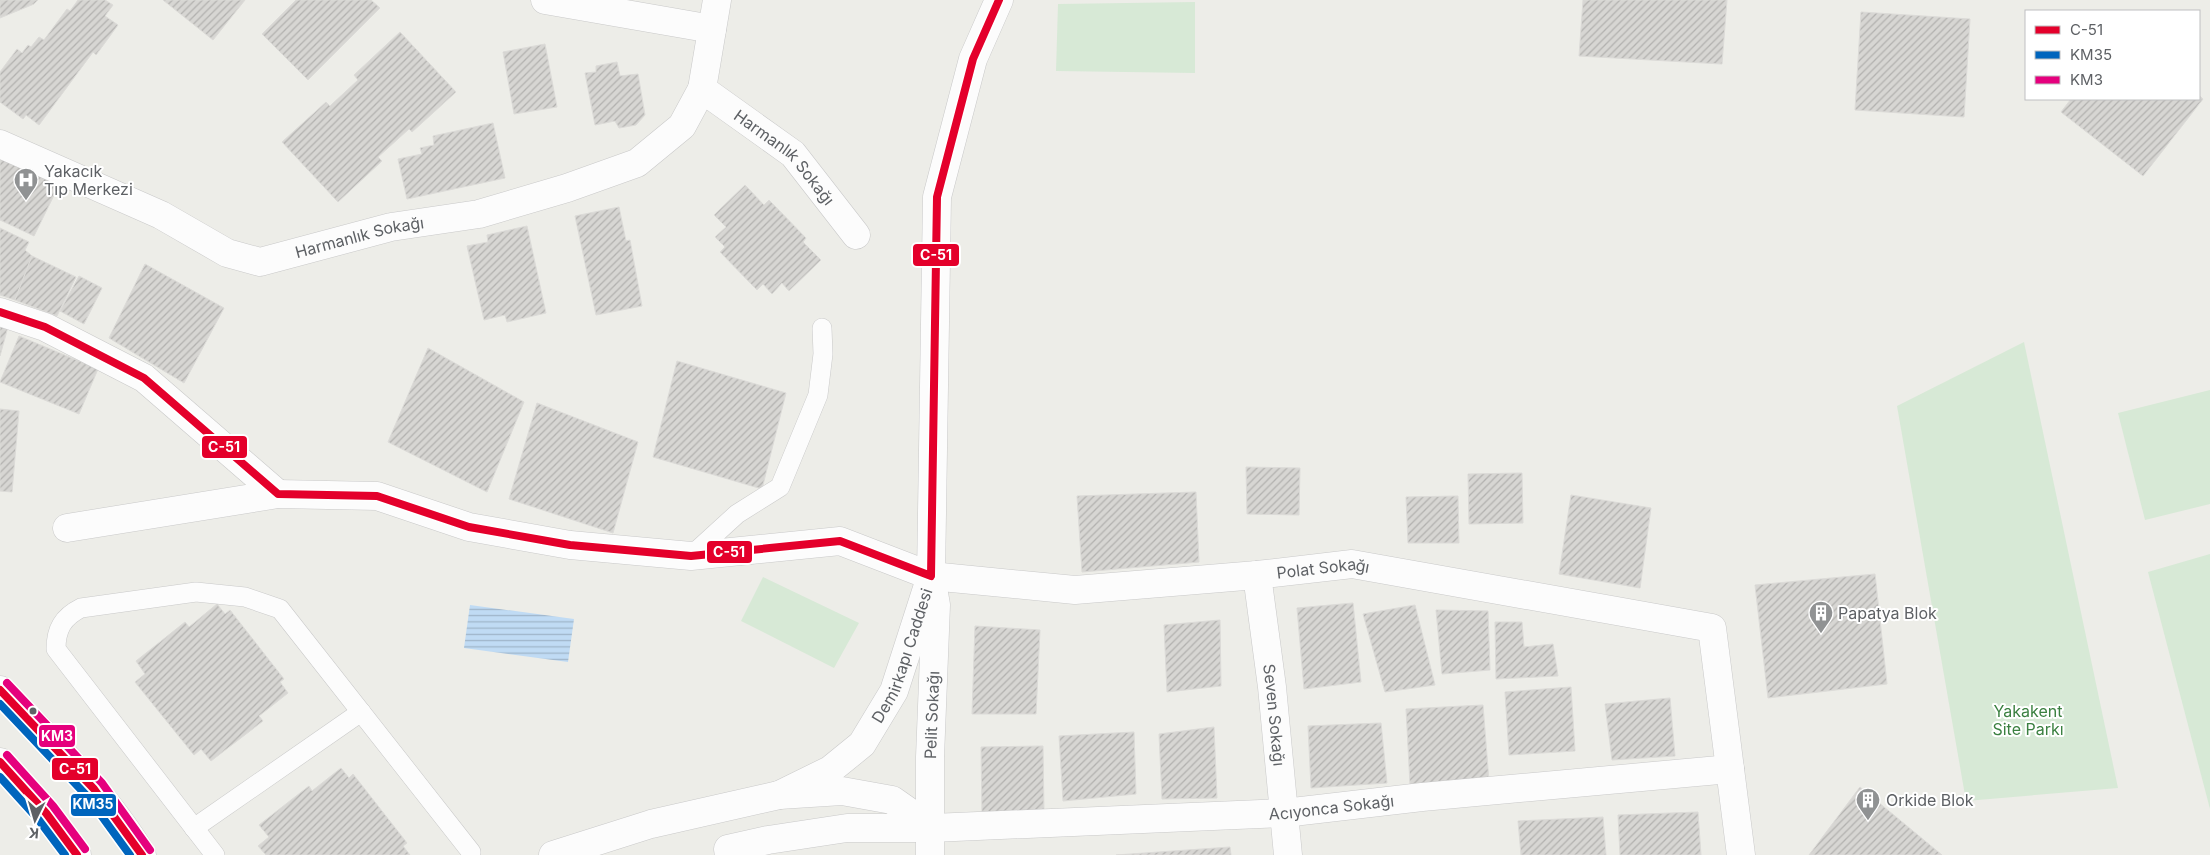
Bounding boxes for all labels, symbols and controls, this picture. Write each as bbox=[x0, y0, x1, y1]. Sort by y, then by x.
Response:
legend bbox=[2025, 10, 2200, 100]
text: C-51 bbox=[2070, 20, 2103, 39]
text: KM35 bbox=[2070, 45, 2112, 64]
text: KM3 bbox=[2070, 70, 2103, 89]
street label: Harmanlık Sokağı bbox=[730, 105, 839, 209]
place label: Yakacık Tıp Merkezi bbox=[44, 161, 133, 199]
hospital icon: Yakacık Tıp Merkezi bbox=[13, 167, 39, 201]
street label: Harmanlık Sokağı bbox=[293, 212, 425, 262]
line badge: C-51 bbox=[912, 243, 960, 267]
text: C-51 bbox=[920, 246, 952, 263]
line badge: C-51 bbox=[201, 435, 248, 459]
text: C-51 bbox=[208, 438, 240, 455]
line badge: C-51 bbox=[706, 540, 753, 564]
text: C-51 bbox=[713, 543, 745, 560]
street label: Polat Sokağı bbox=[1275, 554, 1371, 583]
street label: Demirkapı Caddesi bbox=[867, 586, 936, 726]
building icon: Papatya Blok bbox=[1808, 600, 1834, 634]
place label: Papatya Blok bbox=[1838, 603, 1937, 623]
street label: Seven Sokağı bbox=[1259, 663, 1289, 767]
street label: Pelit Sokağı bbox=[920, 671, 943, 760]
park label: Yakakent Site Parkı bbox=[1992, 701, 2064, 739]
unlabelled marker bbox=[28, 706, 38, 716]
line badge: KM3 bbox=[38, 724, 76, 748]
text: KM3 bbox=[41, 727, 73, 744]
line badge: C-51 bbox=[51, 757, 99, 781]
text: C-51 bbox=[59, 760, 91, 777]
building icon: Orkide Blok bbox=[1855, 787, 1881, 821]
street label: Acıyonca Sokağı bbox=[1268, 790, 1395, 824]
place label: Orkide Blok bbox=[1886, 790, 1974, 810]
line badge: KM35 bbox=[70, 793, 117, 817]
north arrow bbox=[10, 795, 60, 845]
text: KM35 bbox=[72, 795, 114, 812]
text: K bbox=[28, 825, 40, 842]

